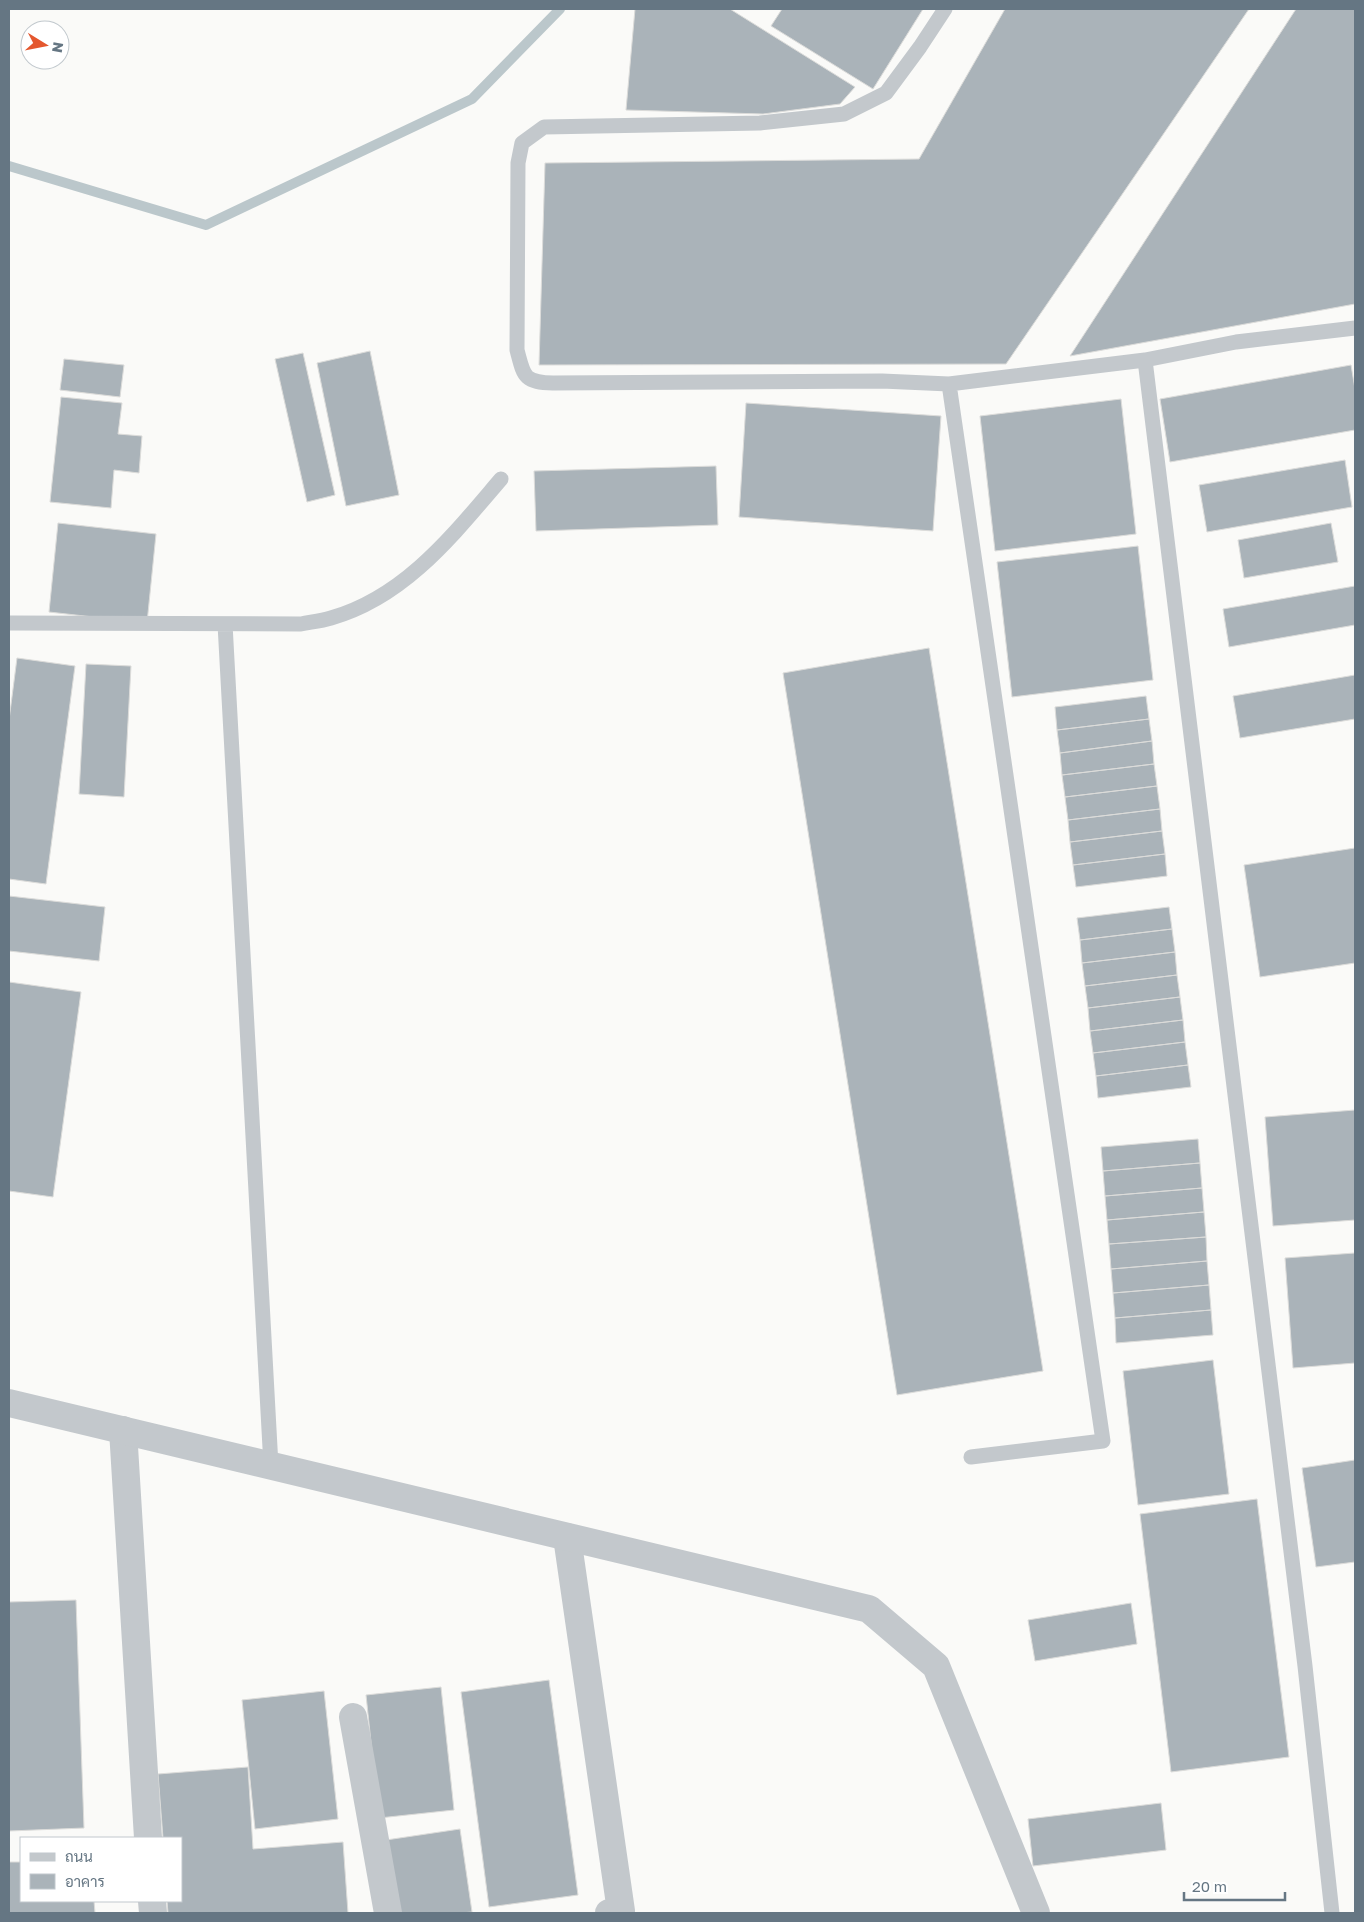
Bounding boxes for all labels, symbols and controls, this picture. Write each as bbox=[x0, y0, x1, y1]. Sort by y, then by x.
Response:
north arrow bbox=[20, 20, 70, 70]
text: N bbox=[49, 41, 68, 54]
legend bbox=[20, 1837, 182, 1902]
text: ถนน bbox=[65, 1847, 93, 1865]
scale bar bbox=[1184, 1870, 1285, 1902]
text: อาคาร bbox=[65, 1872, 105, 1890]
text: 20 m bbox=[1192, 1877, 1227, 1895]

